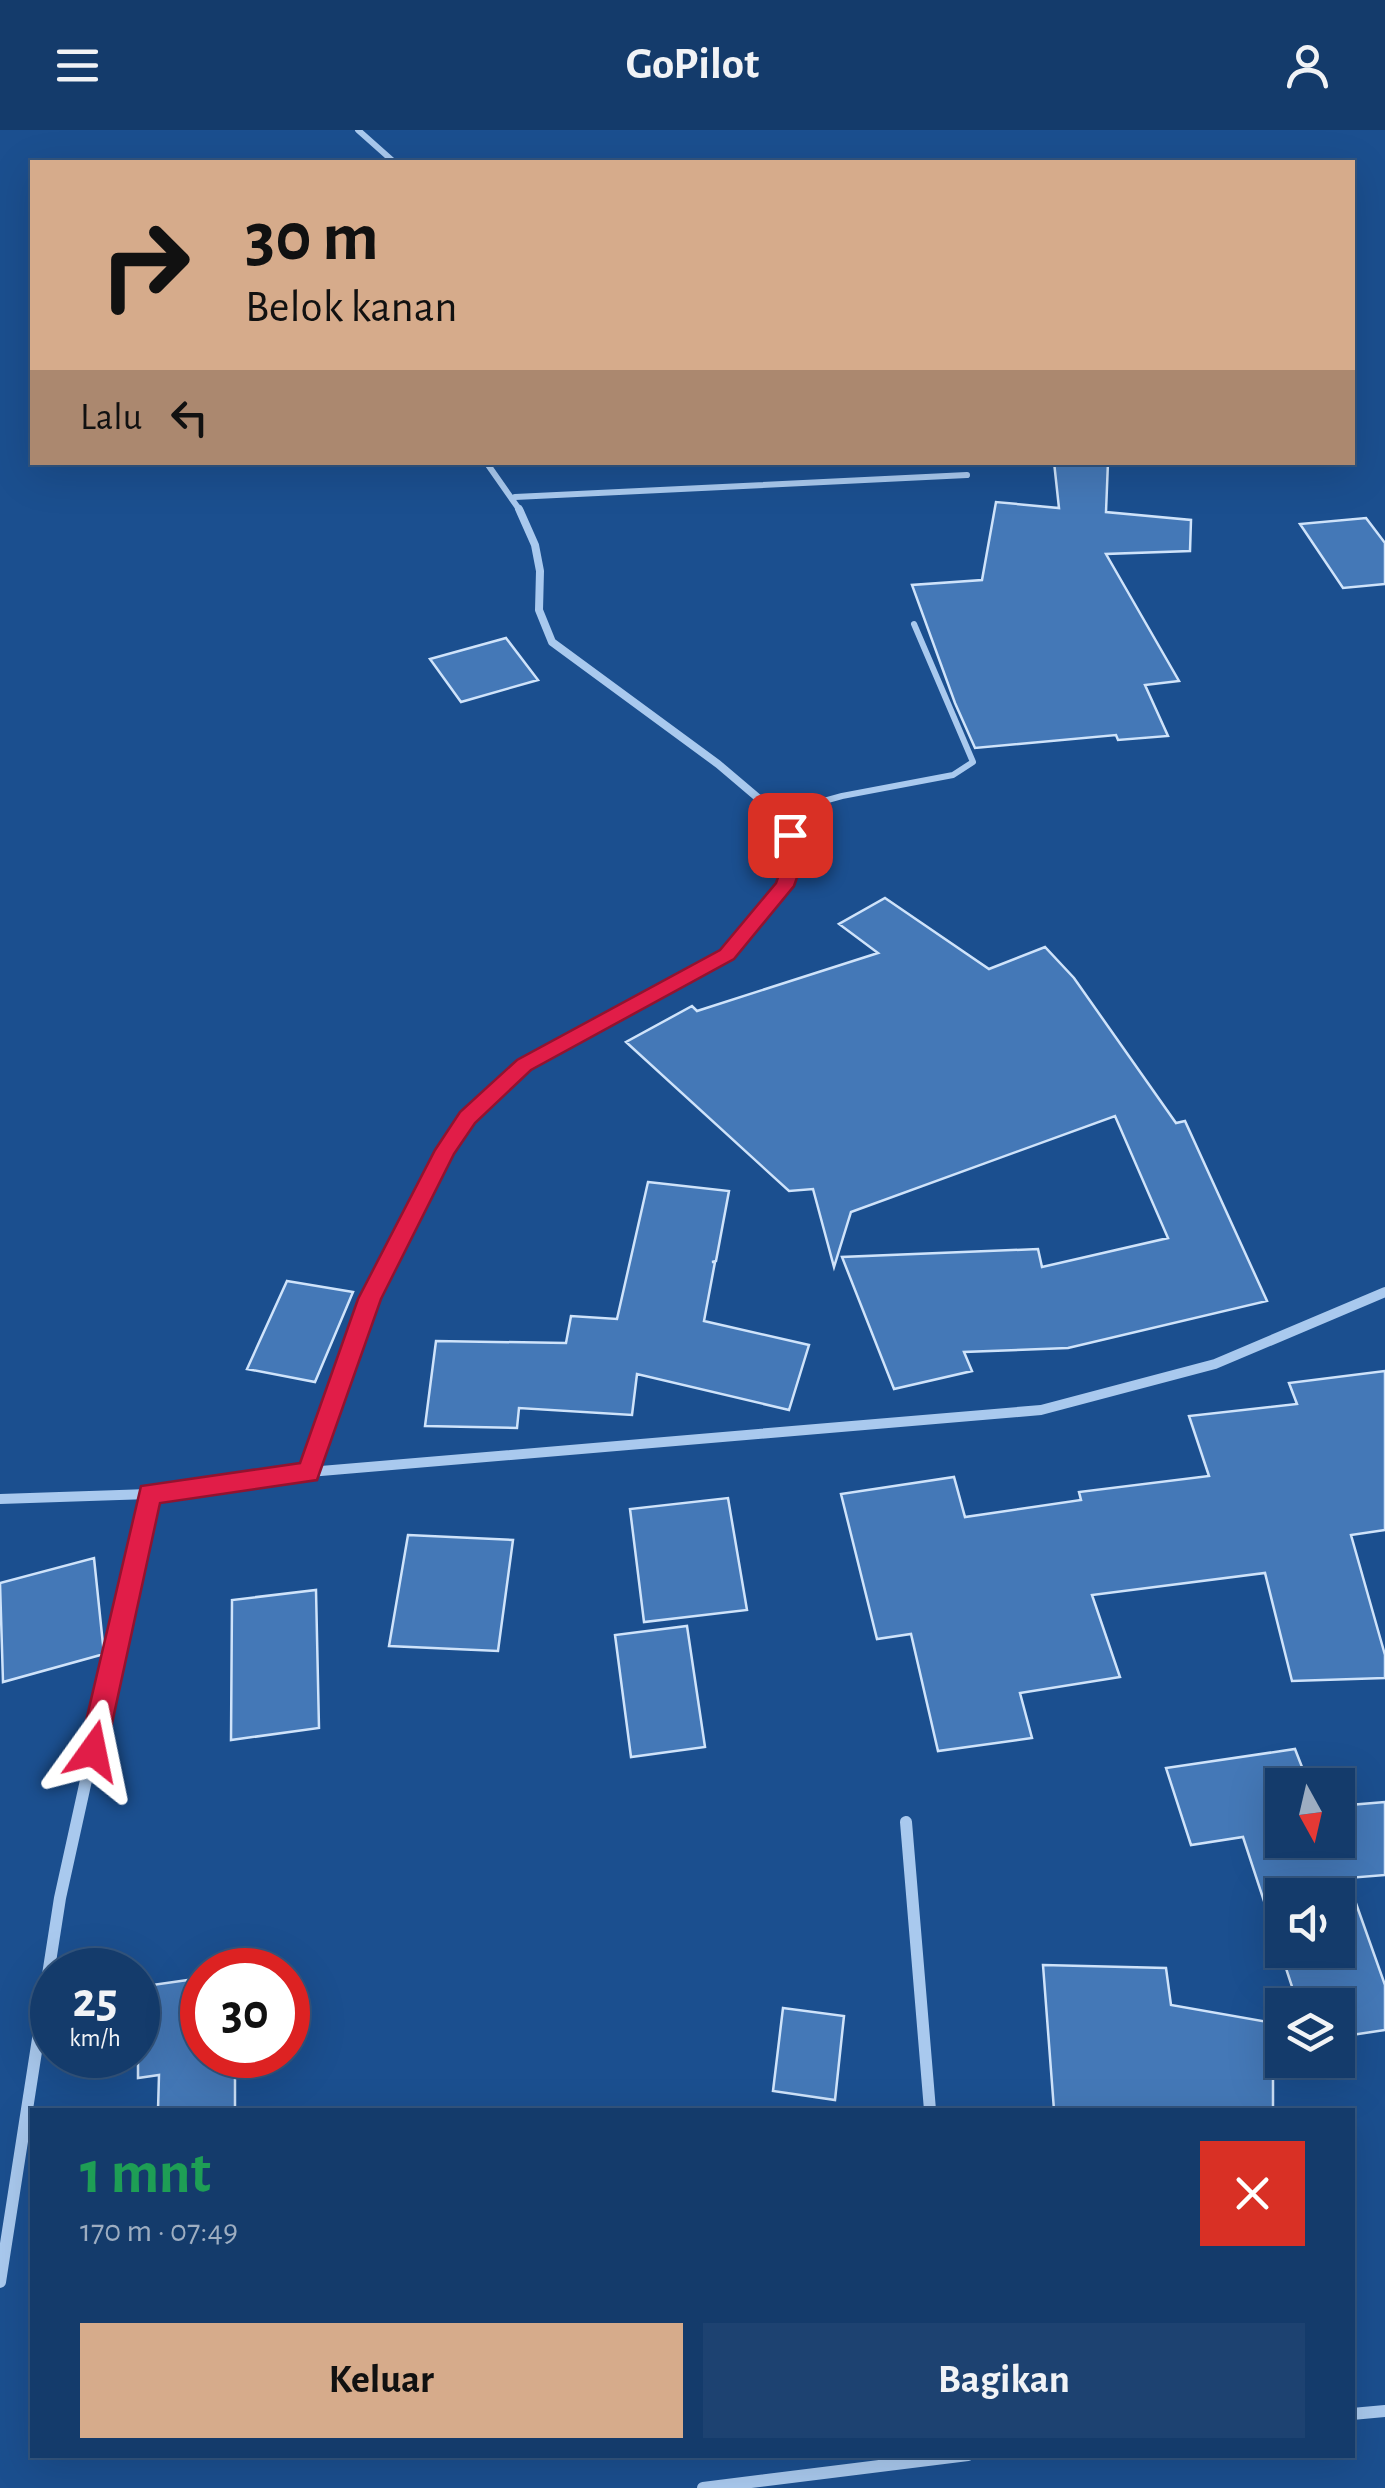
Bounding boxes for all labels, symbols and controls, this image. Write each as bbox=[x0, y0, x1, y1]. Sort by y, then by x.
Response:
icon: menu bbox=[50, 38, 105, 93]
icon: person bbox=[1280, 38, 1335, 93]
text: GoPilot bbox=[626, 42, 759, 87]
icon: right bbox=[80, 200, 210, 330]
text: 30 m bbox=[245, 203, 379, 273]
text: Belok kanan bbox=[245, 285, 457, 330]
icon: left bbox=[162, 390, 217, 445]
text: Lalu bbox=[80, 399, 142, 437]
pin bbox=[748, 793, 833, 878]
icon: arrive bbox=[763, 808, 818, 863]
position arrow bbox=[41, 1699, 145, 1803]
north arrow bbox=[1265, 1768, 1355, 1858]
map controls bbox=[1265, 1768, 1355, 2078]
button: sound bbox=[1265, 1878, 1355, 1968]
speed limit sign: 30 bbox=[180, 1948, 310, 2078]
text: 25 bbox=[72, 1976, 118, 2026]
button: layers bbox=[1265, 1988, 1355, 2078]
text: km/h bbox=[69, 2026, 121, 2051]
button: close bbox=[1200, 2141, 1305, 2246]
text: 1 mnt bbox=[80, 2144, 211, 2204]
text: 170 m · 07:49 bbox=[80, 2215, 238, 2247]
button: Keluar bbox=[80, 2323, 683, 2438]
button: Bagikan bbox=[703, 2323, 1305, 2438]

